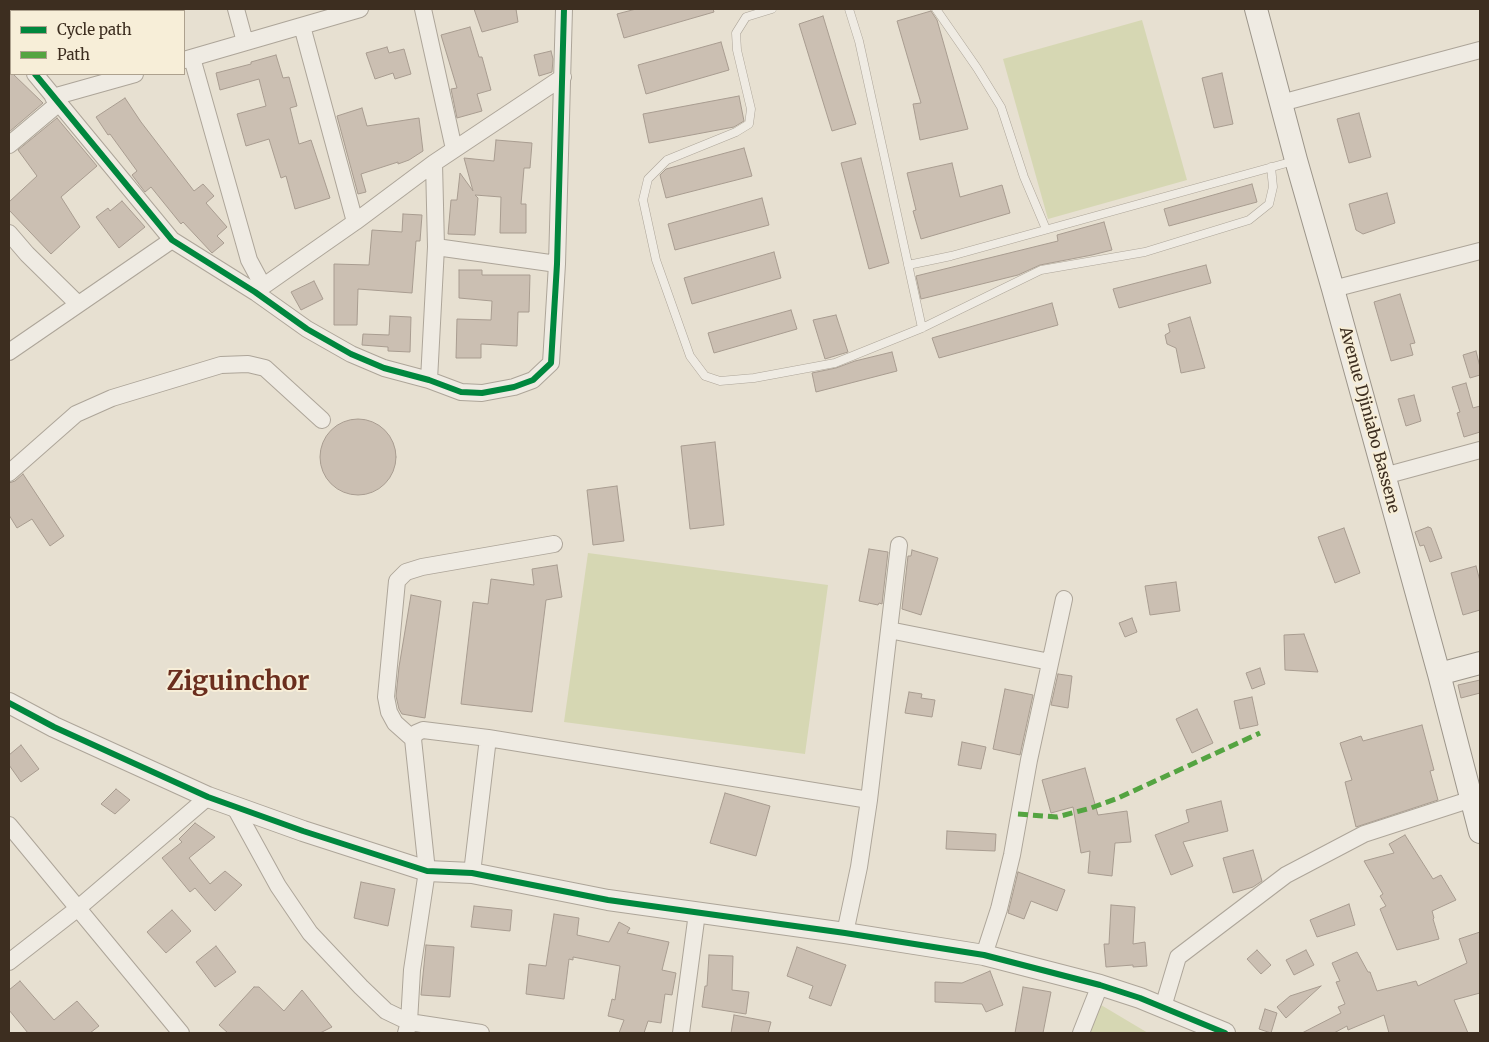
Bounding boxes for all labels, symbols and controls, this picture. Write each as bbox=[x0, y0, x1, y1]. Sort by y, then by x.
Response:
legend bbox=[10, 10, 185, 75]
text: Cycle path bbox=[57, 20, 132, 39]
text: Path bbox=[57, 45, 90, 64]
street label: Avenue Djiniabo Bassene bbox=[1335, 325, 1403, 515]
district label: Ziguinchor bbox=[167, 667, 309, 699]

